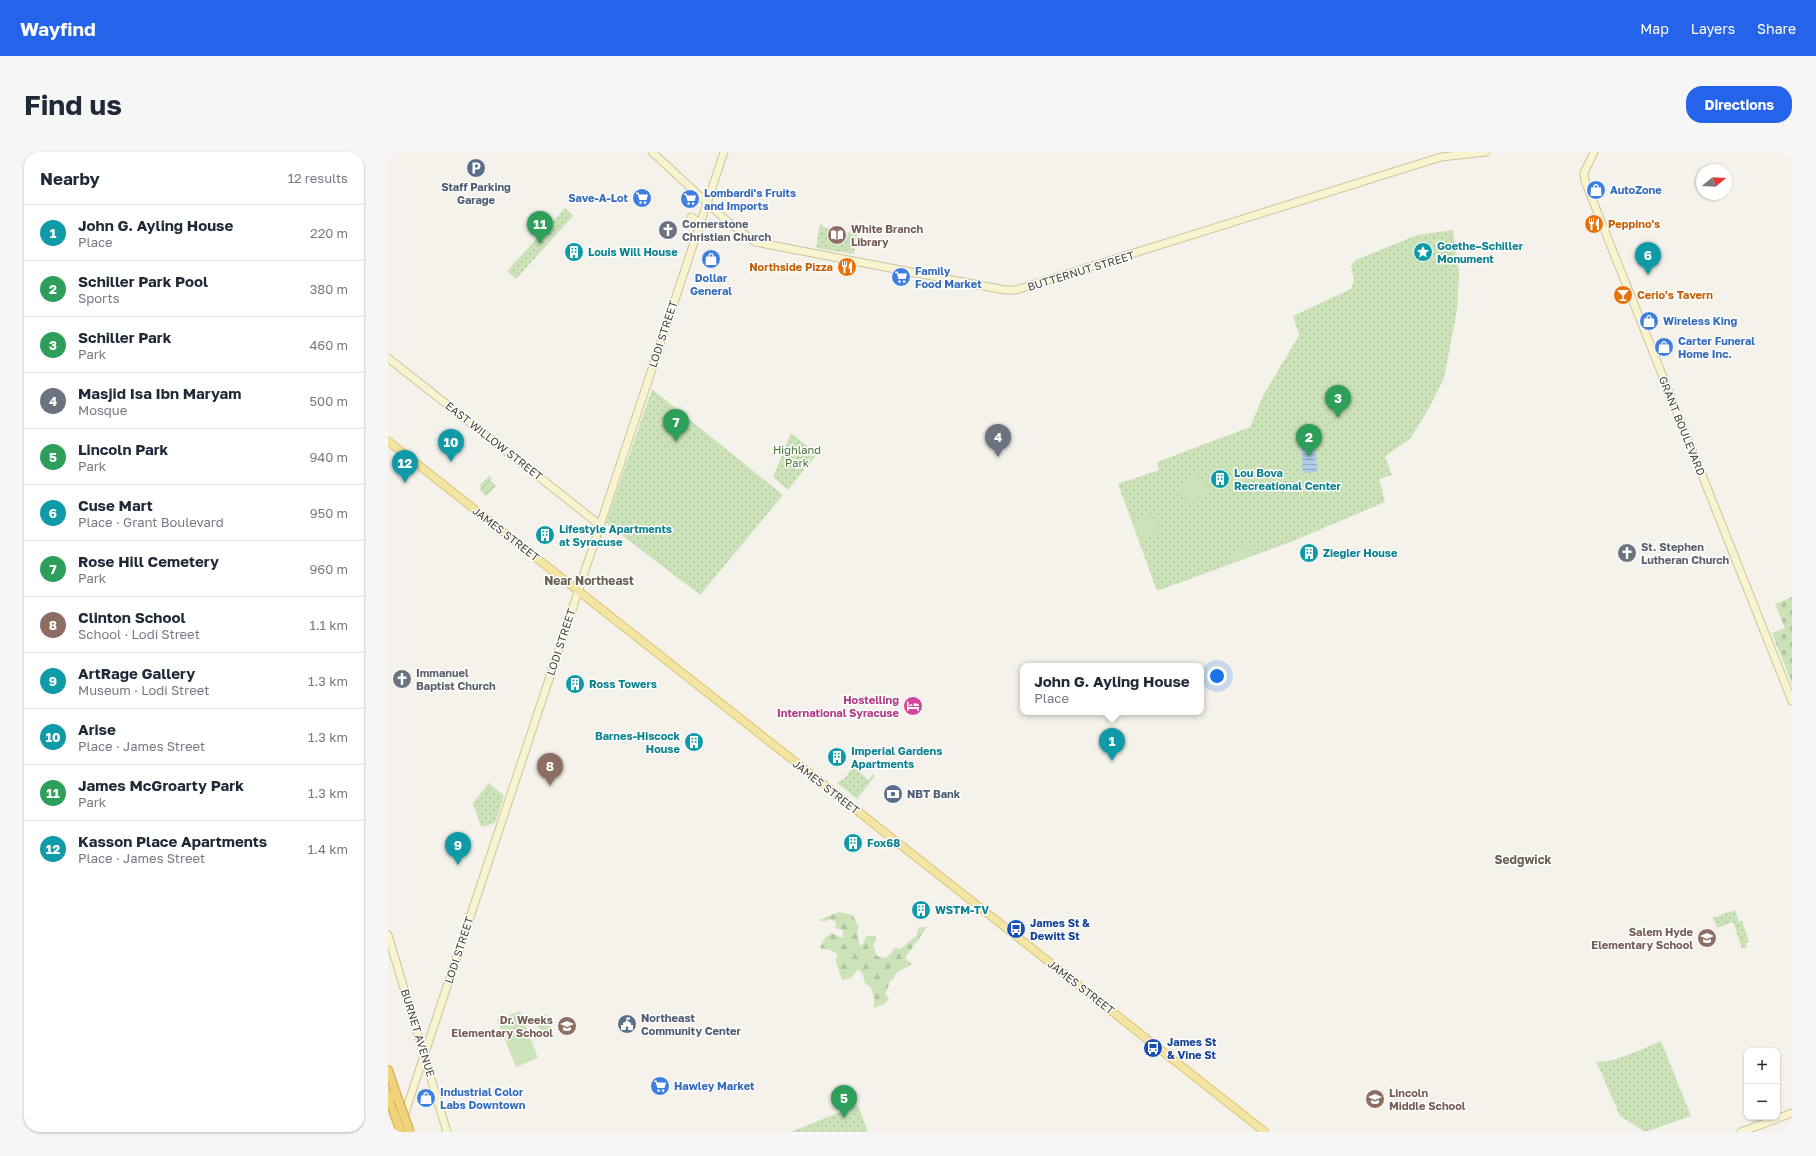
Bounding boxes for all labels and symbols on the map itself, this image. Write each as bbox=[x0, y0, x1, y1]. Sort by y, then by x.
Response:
parking icon: Staff Parking Garage bbox=[465, 157, 487, 179]
north arrow bbox=[1696, 164, 1732, 200]
shop icon: AutoZone bbox=[1585, 179, 1607, 201]
place label: Staff Parking Garage bbox=[441, 180, 511, 206]
place label: AutoZone bbox=[1610, 183, 1662, 196]
place label: Lombardi's Fruits and Imports bbox=[704, 186, 796, 212]
supermarket icon: Save-A-Lot bbox=[631, 187, 653, 209]
supermarket icon: Lombardi's Fruits and Imports bbox=[679, 188, 701, 210]
place label: Save-A-Lot bbox=[568, 191, 629, 204]
pin: 11 bbox=[527, 211, 553, 244]
restaurant icon: Peppino's bbox=[1583, 213, 1605, 235]
place label: Cornerstone Christian Church bbox=[682, 217, 772, 243]
place label: Peppino's bbox=[1608, 217, 1660, 230]
church icon: Cornerstone Christian Church bbox=[657, 219, 679, 241]
place label: White Branch Library bbox=[851, 222, 924, 248]
library icon: White Branch Library bbox=[826, 224, 848, 246]
place label: Goethe–Schiller Monument bbox=[1437, 239, 1524, 265]
building icon: Louis Will House bbox=[563, 241, 585, 263]
place icon: Goethe–Schiller Monument bbox=[1412, 241, 1434, 263]
pin: 6 bbox=[1635, 242, 1661, 275]
place label: Louis Will House bbox=[588, 245, 678, 258]
shop icon: Dollar General bbox=[700, 248, 722, 270]
street label: BUTTERNUT STREET bbox=[1026, 248, 1136, 293]
restaurant icon: Northside Pizza bbox=[836, 256, 858, 278]
place label: Northside Pizza bbox=[749, 260, 833, 273]
place label: Family Food Market bbox=[915, 264, 982, 290]
supermarket icon: Family Food Market bbox=[890, 266, 912, 288]
place label: Dollar General bbox=[690, 271, 732, 297]
bar icon: Cerio's Tavern bbox=[1612, 284, 1634, 306]
place label: Cerio's Tavern bbox=[1637, 288, 1713, 301]
street label: LODI STREET bbox=[646, 299, 679, 369]
shop icon: Wireless King bbox=[1638, 310, 1660, 332]
place label: Wireless King bbox=[1663, 314, 1737, 327]
place label: Carter Funeral Home Inc. bbox=[1678, 334, 1755, 360]
shop icon: Carter Funeral Home Inc. bbox=[1653, 336, 1675, 358]
street label: GRANT BOULEVARD bbox=[1657, 374, 1708, 478]
pin: 3 bbox=[1325, 385, 1351, 418]
street label: EAST WILLOW STREET bbox=[443, 399, 546, 483]
pin: 7 bbox=[663, 409, 689, 442]
pin: 4 bbox=[985, 424, 1011, 457]
pin: 2 bbox=[1296, 424, 1322, 457]
pin: 10 bbox=[438, 429, 464, 462]
park label: Highland Park bbox=[773, 443, 821, 469]
pin: 12 bbox=[392, 450, 418, 483]
place label: Lou Bova Recreational Center bbox=[1234, 466, 1342, 492]
building icon: Lou Bova Recreational Center bbox=[1209, 468, 1231, 490]
street label: JAMES STREET bbox=[471, 504, 542, 564]
place label: Lifestyle Apartments at Syracuse bbox=[559, 522, 672, 548]
building icon: Lifestyle Apartments at Syracuse bbox=[534, 524, 556, 546]
place label: St. Stephen Lutheran Church bbox=[1641, 540, 1730, 566]
building icon: Ziegler House bbox=[1298, 542, 1320, 564]
church icon: St. Stephen Lutheran Church bbox=[1616, 542, 1638, 564]
place label: Ziegler House bbox=[1323, 546, 1398, 559]
district label: Near Northeast bbox=[544, 573, 634, 588]
street label: LODI STREET bbox=[544, 607, 577, 677]
place label: Immanuel Baptist Church bbox=[416, 666, 496, 692]
your location bbox=[1207, 666, 1227, 686]
church icon: Immanuel Baptist Church bbox=[391, 668, 413, 690]
building icon: Ross Towers bbox=[564, 673, 586, 695]
place label: Ross Towers bbox=[589, 677, 657, 690]
place label: Hostelling International Syracuse bbox=[777, 693, 900, 719]
hotel icon: Hostelling International Syracuse bbox=[902, 695, 924, 717]
pin: 1 bbox=[1099, 728, 1125, 761]
place label: Barnes-Hiscock House bbox=[595, 729, 681, 755]
building icon: Barnes-Hiscock House bbox=[683, 731, 705, 753]
place label: Imperial Gardens Apartments bbox=[851, 744, 942, 770]
building icon: Imperial Gardens Apartments bbox=[826, 746, 848, 768]
pin: 8 bbox=[537, 753, 563, 786]
street label: JAMES STREET bbox=[791, 757, 862, 817]
bank icon: NBT Bank bbox=[882, 783, 904, 805]
place label: NBT Bank bbox=[907, 787, 961, 800]
pin: 9 bbox=[445, 832, 471, 865]
building icon: Fox68 bbox=[842, 832, 864, 854]
place label: Fox68 bbox=[867, 836, 900, 849]
district label: Sedgwick bbox=[1495, 852, 1552, 867]
building icon: WSTM-TV bbox=[910, 899, 932, 921]
place label: WSTM-TV bbox=[935, 903, 989, 916]
street label: LODI STREET bbox=[442, 915, 475, 985]
place label: James St & Dewitt St bbox=[1030, 916, 1090, 942]
bus stop icon: James St & Dewitt St bbox=[1005, 918, 1027, 940]
place label: Salem Hyde Elementary School bbox=[1591, 925, 1693, 951]
school or university icon: Salem Hyde Elementary School bbox=[1696, 927, 1718, 949]
street label: JAMES STREET bbox=[1046, 957, 1117, 1017]
street label: BURNET AVENUE bbox=[399, 987, 438, 1079]
place label: Northeast Community Center bbox=[641, 1011, 742, 1037]
place label: Dr. Weeks Elementary School bbox=[451, 1013, 553, 1039]
public building icon: Northeast Community Center bbox=[616, 1013, 638, 1035]
school or university icon: Dr. Weeks Elementary School bbox=[556, 1015, 578, 1037]
place label: James St & Vine St bbox=[1167, 1035, 1217, 1061]
bus stop icon: James St & Vine St bbox=[1142, 1037, 1164, 1059]
supermarket icon: Hawley Market bbox=[649, 1075, 671, 1097]
place label: Hawley Market bbox=[674, 1079, 755, 1092]
place label: Industrial Color Labs Downtown bbox=[440, 1085, 526, 1111]
pin: 5 bbox=[831, 1085, 857, 1118]
place label: Lincoln Middle School bbox=[1389, 1086, 1466, 1112]
shop icon: Industrial Color Labs Downtown bbox=[415, 1087, 437, 1109]
school or university icon: Lincoln Middle School bbox=[1364, 1088, 1386, 1110]

